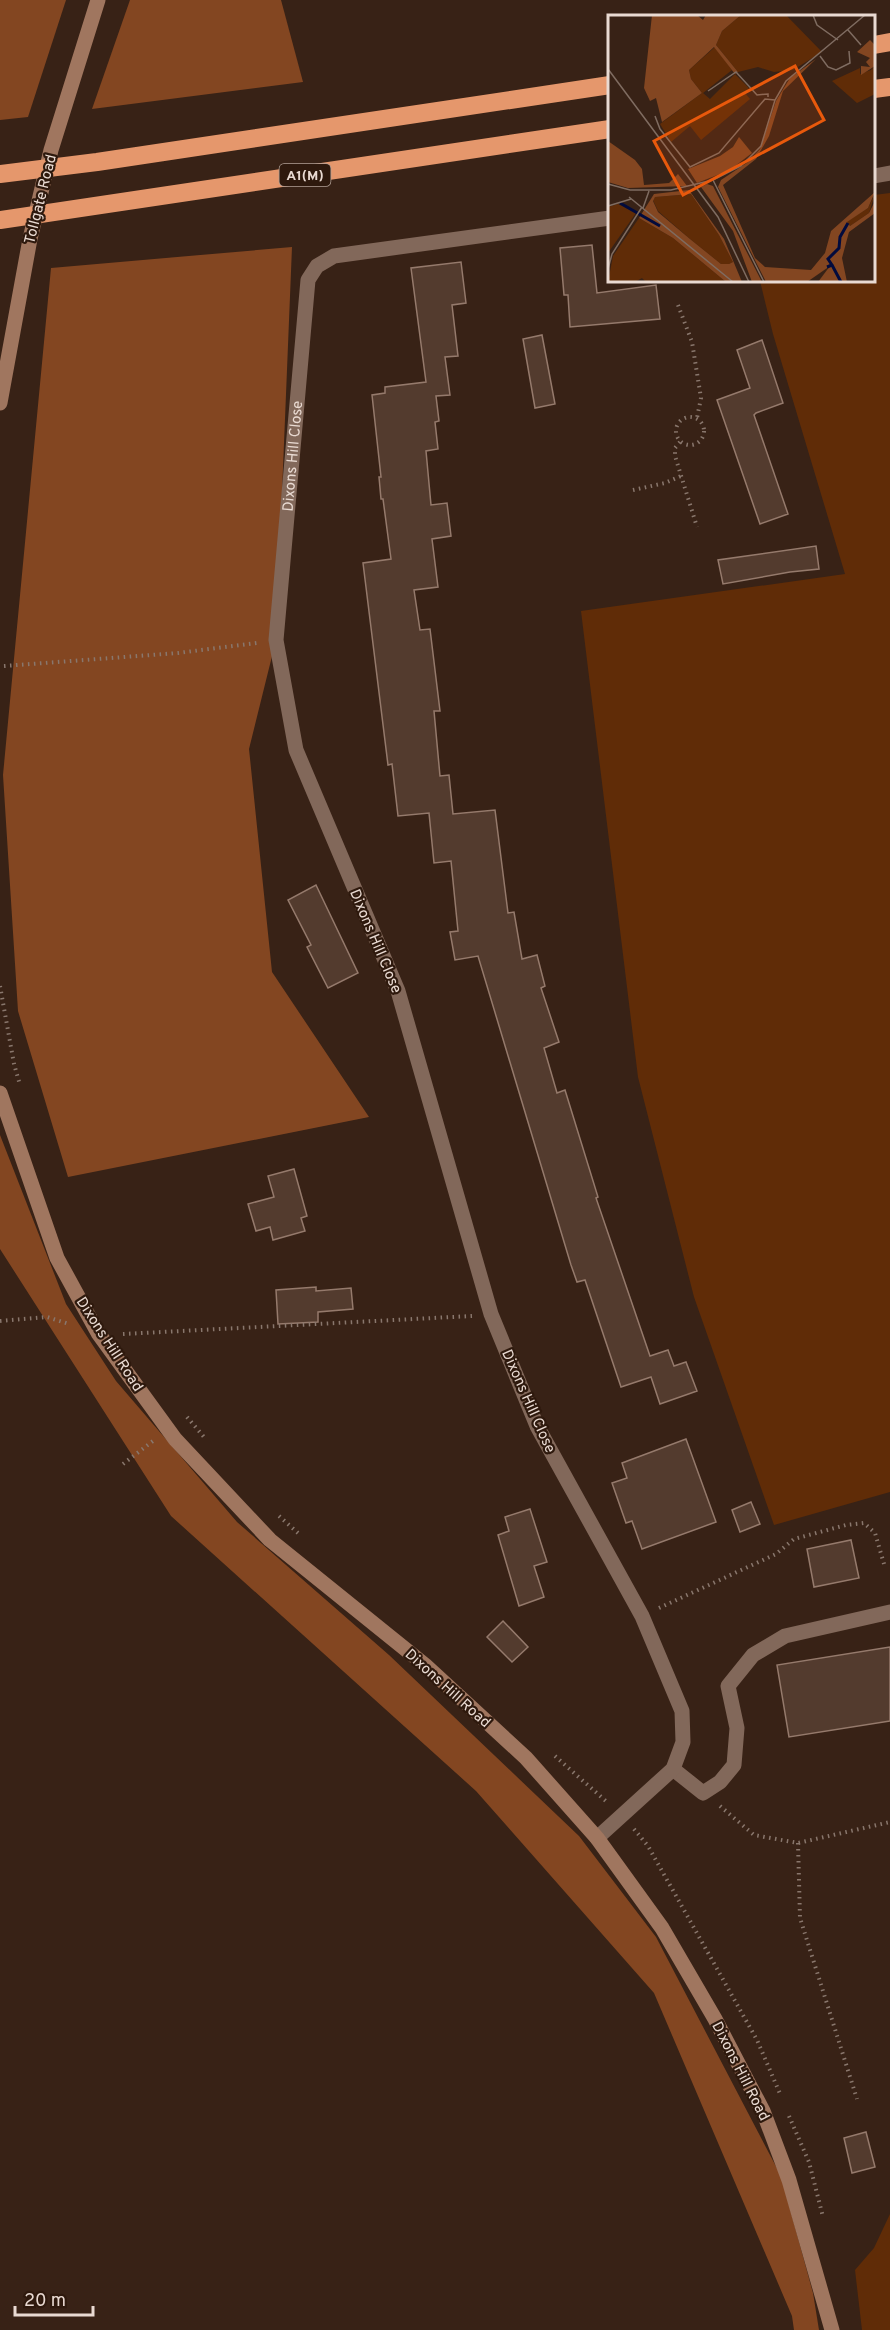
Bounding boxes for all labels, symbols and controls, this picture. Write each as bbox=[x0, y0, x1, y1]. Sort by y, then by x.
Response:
inset map bbox=[608, 15, 875, 282]
street label: Tollgate Road bbox=[21, 153, 62, 246]
road number: A1(M) bbox=[280, 164, 330, 186]
street label: Dixons Hill Close bbox=[279, 400, 308, 512]
street label: Dixons Hill Close bbox=[344, 887, 405, 996]
street label: Dixons Hill Road bbox=[71, 1294, 146, 1396]
street label: Dixons Hill Close bbox=[496, 1347, 559, 1456]
street label: Dixons Hill Road bbox=[400, 1646, 494, 1733]
street label: Dixons Hill Road bbox=[706, 2019, 773, 2125]
scale bar bbox=[15, 2279, 93, 2317]
text: 20 m bbox=[24, 2290, 66, 2313]

